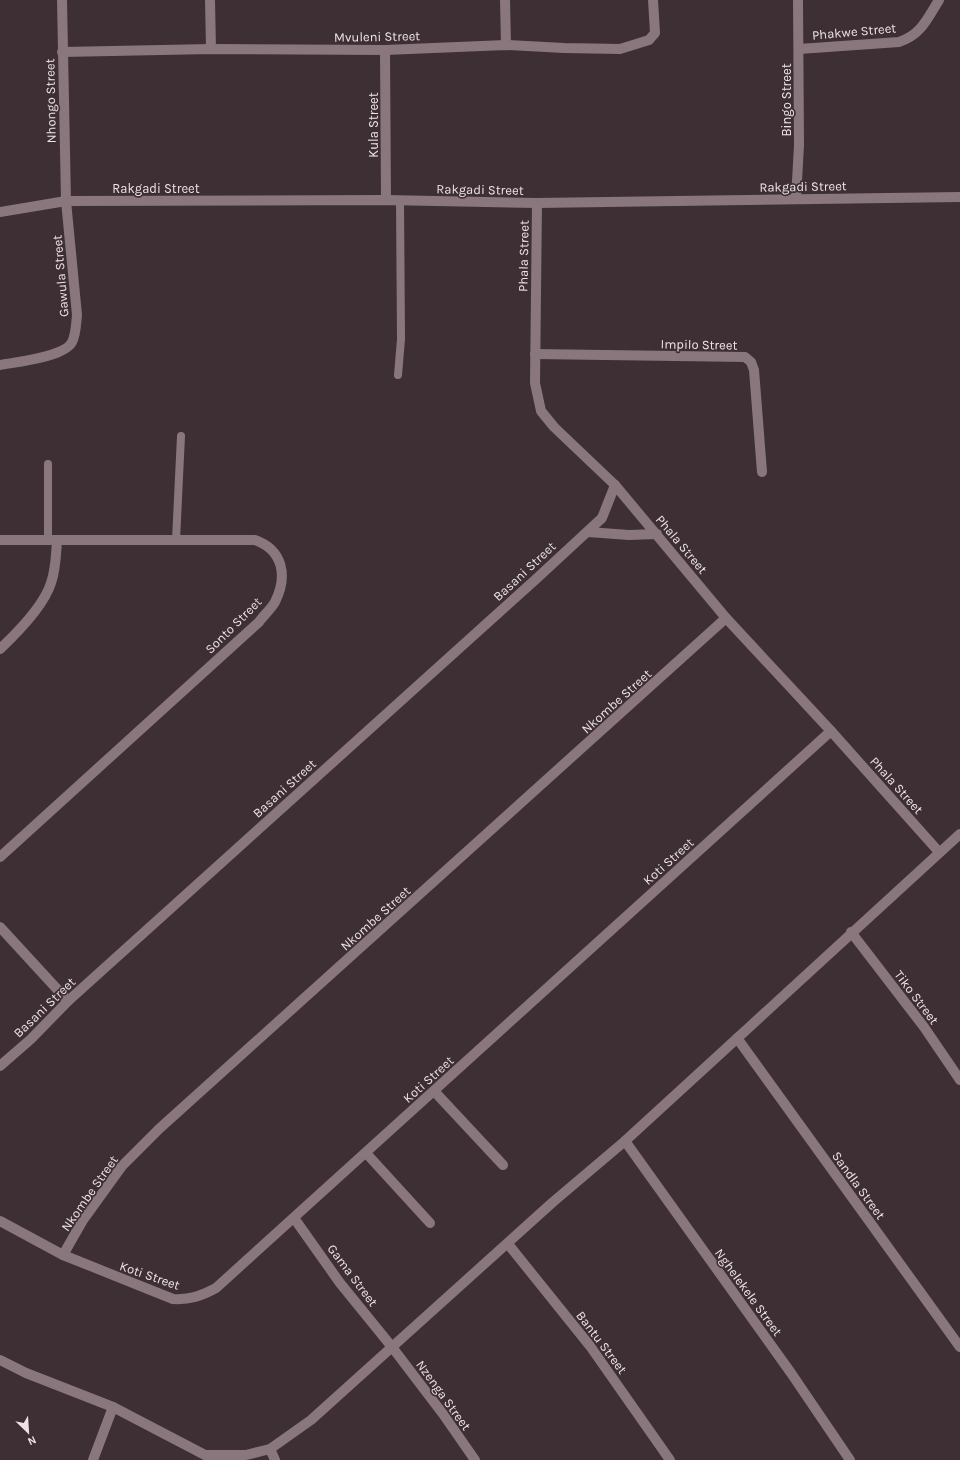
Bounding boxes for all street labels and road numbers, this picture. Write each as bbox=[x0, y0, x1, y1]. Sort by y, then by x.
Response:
street label: Phakwe Street bbox=[811, 20, 897, 43]
street label: Mvuleni Street bbox=[334, 28, 420, 45]
street label: Nhongo Street bbox=[42, 58, 59, 144]
street label: Bingo Street bbox=[779, 63, 794, 137]
street label: Kula Street bbox=[366, 92, 381, 158]
street label: Rakgadi Street bbox=[759, 178, 847, 195]
street label: Rakgadi Street bbox=[112, 181, 200, 196]
street label: Rakgadi Street bbox=[436, 181, 524, 198]
street label: Phala Street bbox=[515, 220, 532, 292]
street label: Gawula Street bbox=[49, 234, 72, 318]
street label: Impilo Street bbox=[660, 336, 738, 353]
street label: Phala Street bbox=[653, 512, 710, 577]
street label: Basani Street bbox=[490, 539, 559, 604]
street label: Sonto Street bbox=[202, 594, 265, 657]
street label: Nkombe Street bbox=[578, 666, 654, 737]
street label: Phala Street bbox=[867, 754, 926, 817]
street label: Basani Street bbox=[250, 756, 319, 821]
street label: Koti Street bbox=[640, 835, 697, 888]
street label: Nkombe Street bbox=[337, 883, 413, 954]
street label: Tiko Street bbox=[891, 967, 942, 1027]
street label: Basani Street bbox=[10, 974, 78, 1040]
street label: Koti Street bbox=[400, 1053, 457, 1106]
street label: Sandla Street bbox=[829, 1148, 888, 1222]
street label: Nkombe Street bbox=[58, 1153, 121, 1234]
street label: Gama Street bbox=[324, 1241, 381, 1309]
street label: Nghelekele Street bbox=[712, 1246, 785, 1339]
street label: Koti Street bbox=[118, 1258, 182, 1293]
street label: Bantu Street bbox=[573, 1308, 630, 1377]
street label: Nzenga Street bbox=[413, 1357, 474, 1433]

